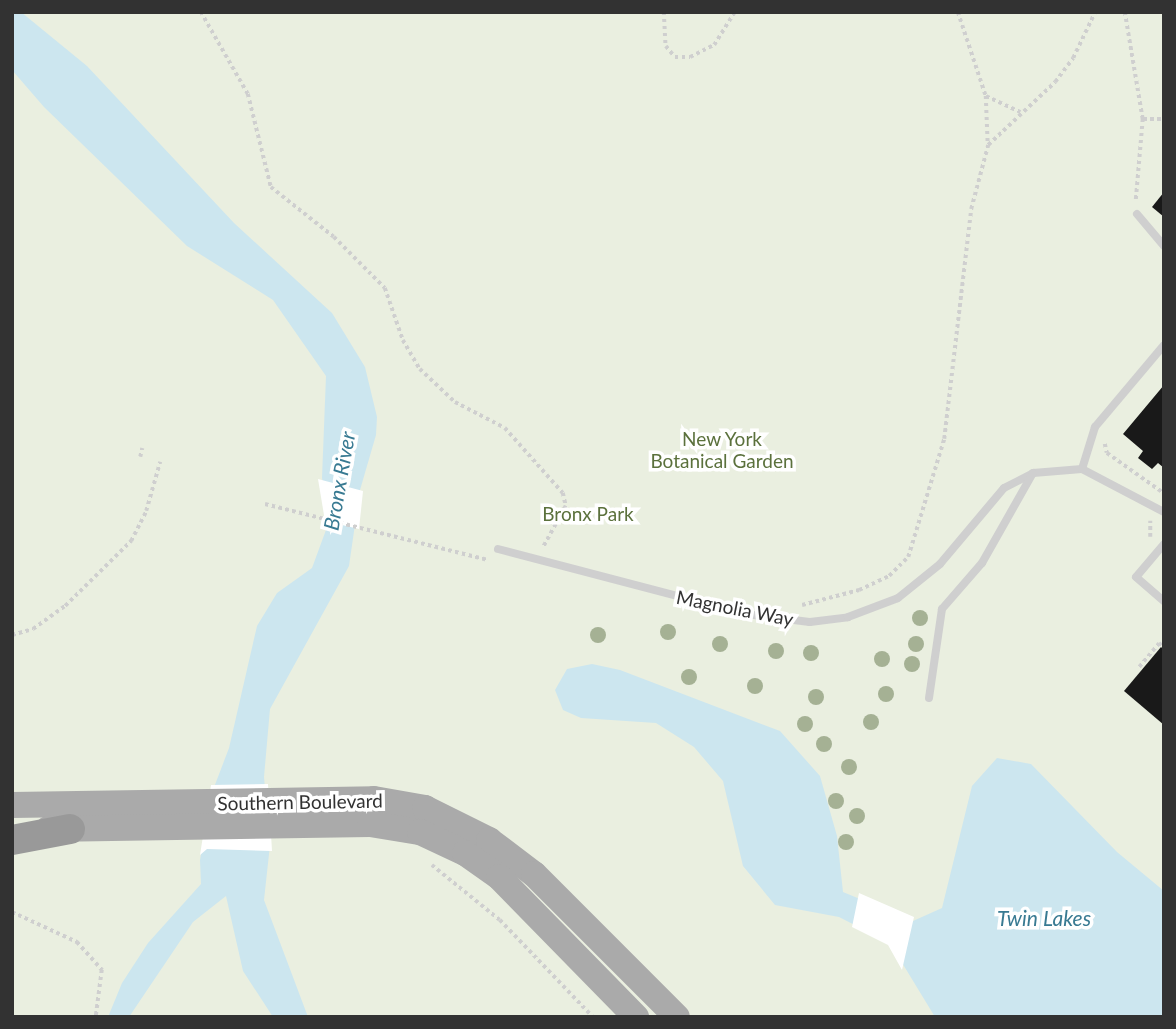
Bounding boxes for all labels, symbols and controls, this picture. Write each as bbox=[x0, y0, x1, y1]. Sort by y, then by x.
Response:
park label: New York Botanical Garden bbox=[650, 428, 794, 472]
water label: Bronx River bbox=[318, 430, 360, 532]
park label: Bronx Park bbox=[542, 503, 634, 525]
street label: Magnolia Way bbox=[674, 585, 796, 631]
street label: Southern Boulevard bbox=[217, 789, 383, 815]
water label: Twin Lakes bbox=[997, 905, 1091, 931]

